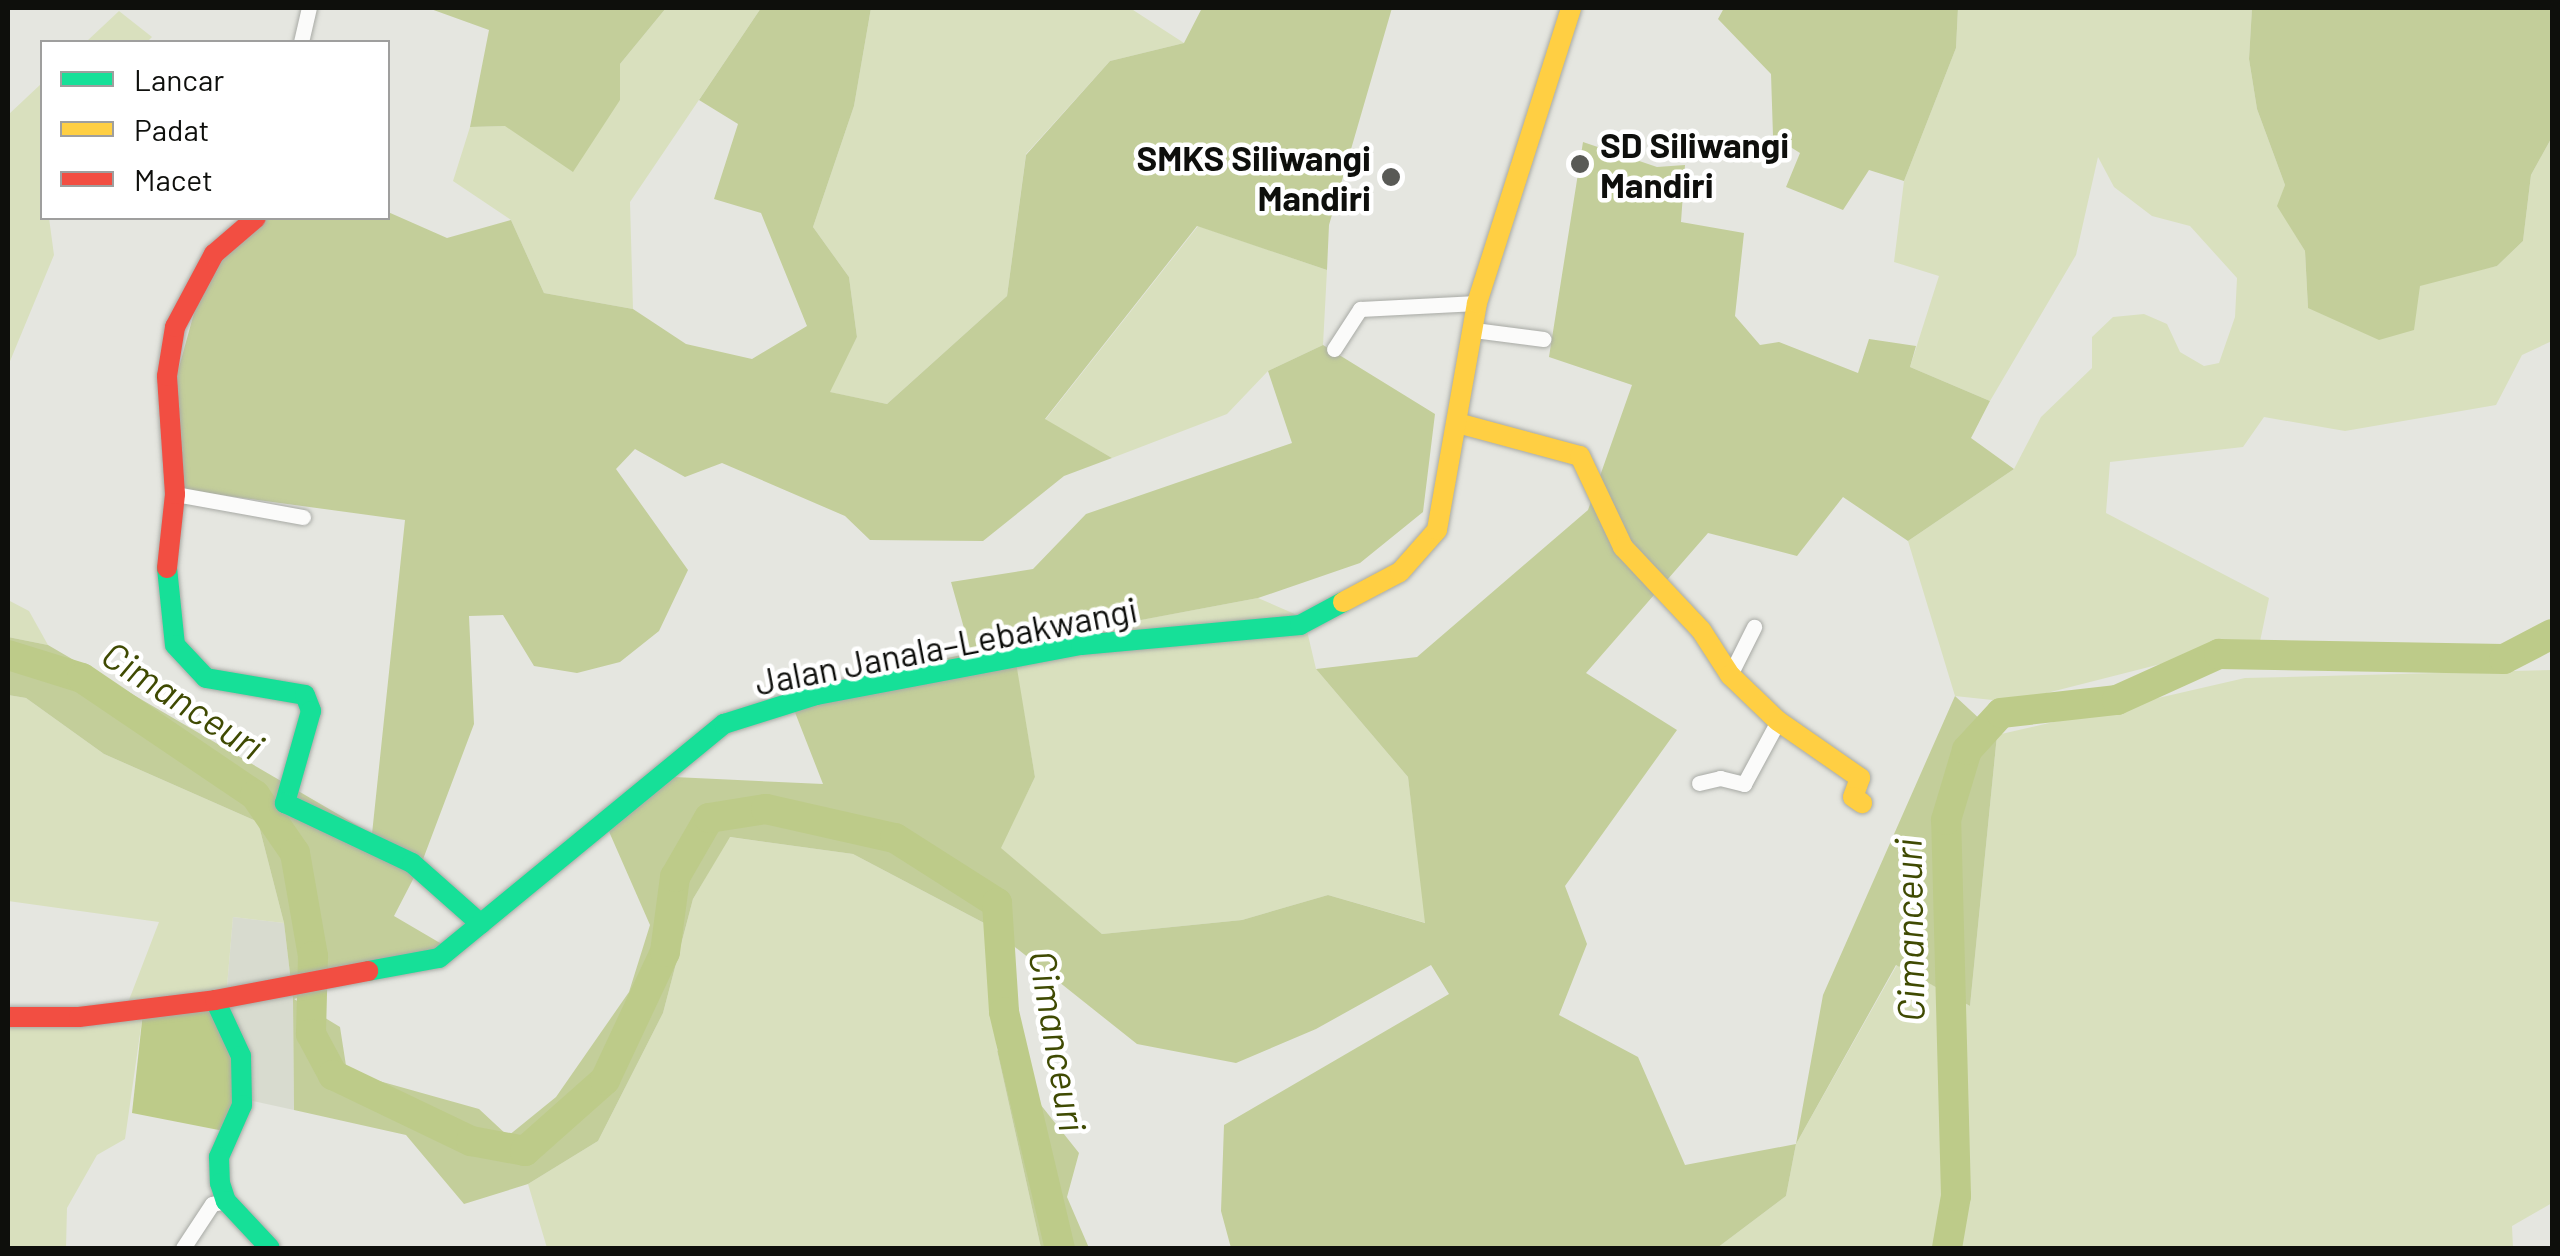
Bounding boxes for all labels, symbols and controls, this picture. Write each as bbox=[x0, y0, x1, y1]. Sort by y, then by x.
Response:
legend bbox=[40, 40, 390, 220]
text: Lancar bbox=[134, 61, 224, 97]
text: Padat bbox=[134, 111, 210, 147]
place label: SD Siliwangi Mandiri bbox=[1600, 123, 1789, 205]
place label: SMKS Siliwangi Mandiri bbox=[1137, 136, 1371, 218]
marker: SD Siliwangi Mandiri bbox=[1569, 153, 1591, 175]
text: Macet bbox=[134, 161, 213, 197]
marker: SMKS Siliwangi Mandiri bbox=[1380, 166, 1402, 188]
street label: Jalan Janala–Lebakwangi bbox=[751, 587, 1141, 703]
water label: Cimanceuri bbox=[94, 631, 272, 769]
water label: Cimanceuri bbox=[1885, 838, 1933, 1022]
water label: Cimanceuri bbox=[1020, 947, 1096, 1135]

